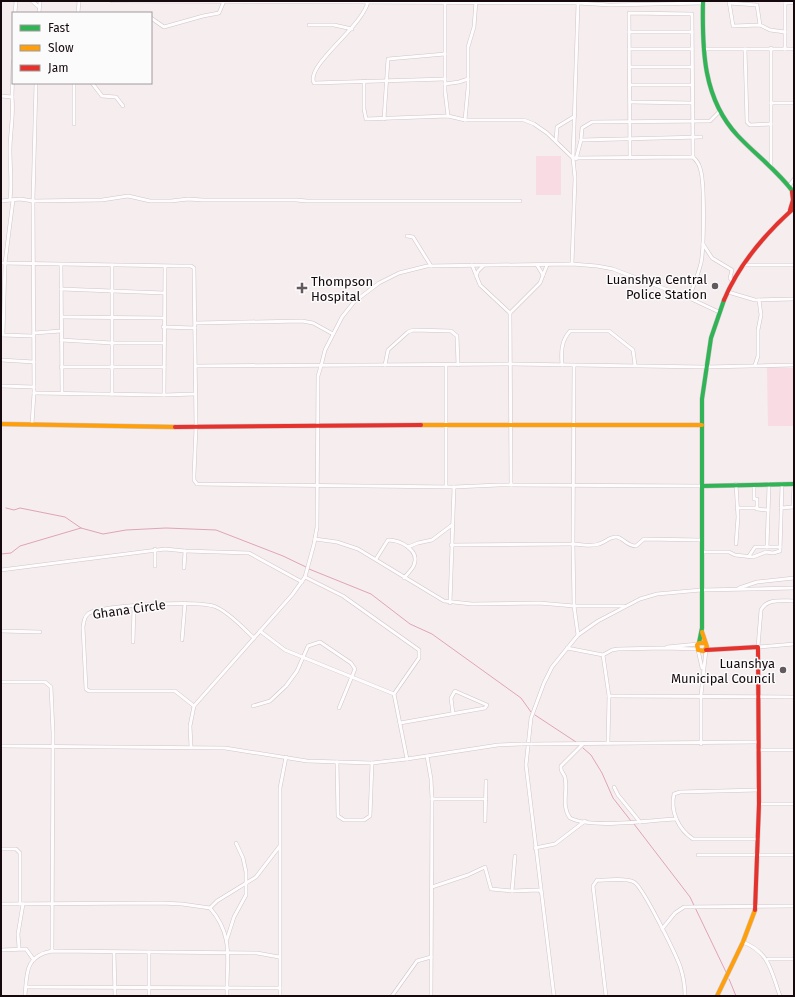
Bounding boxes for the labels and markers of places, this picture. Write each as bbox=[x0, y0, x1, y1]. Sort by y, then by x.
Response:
place label: Luanshya Central Police Station bbox=[606, 272, 707, 302]
place label: Thompson Hospital bbox=[311, 274, 373, 304]
marker: Luanshya Central Police Station bbox=[710, 281, 720, 291]
marker: Thompson Hospital bbox=[296, 282, 308, 294]
place label: Luanshya Municipal Council bbox=[671, 656, 775, 686]
marker: Luanshya Municipal Council bbox=[778, 665, 788, 675]

